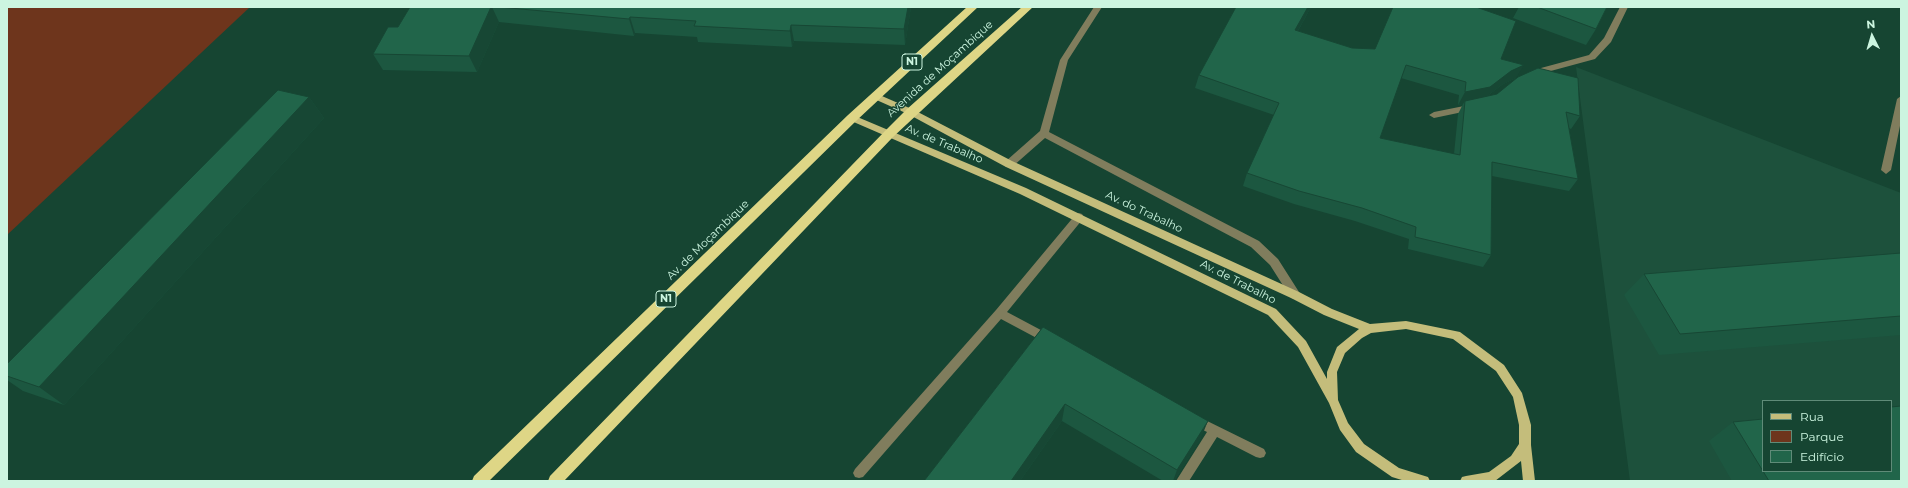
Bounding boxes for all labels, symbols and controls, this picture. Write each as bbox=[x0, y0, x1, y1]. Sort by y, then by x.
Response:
north arrow bbox=[1852, 16, 1892, 56]
text: N bbox=[1866, 17, 1876, 31]
street label: Avenida de Moçambique bbox=[884, 18, 996, 120]
road number: N1 bbox=[902, 54, 922, 70]
street label: Av. de Trabalho bbox=[903, 122, 985, 166]
street label: Av. do Trabalho bbox=[1103, 188, 1185, 236]
street label: Av. de Moçambique bbox=[664, 197, 752, 283]
street label: Av. de Trabalho bbox=[1198, 257, 1278, 307]
road number: N1 bbox=[656, 291, 676, 307]
legend bbox=[1762, 400, 1892, 472]
text: Rua bbox=[1800, 409, 1824, 424]
text: Parque bbox=[1800, 429, 1844, 444]
text: Edifício bbox=[1800, 449, 1844, 464]

